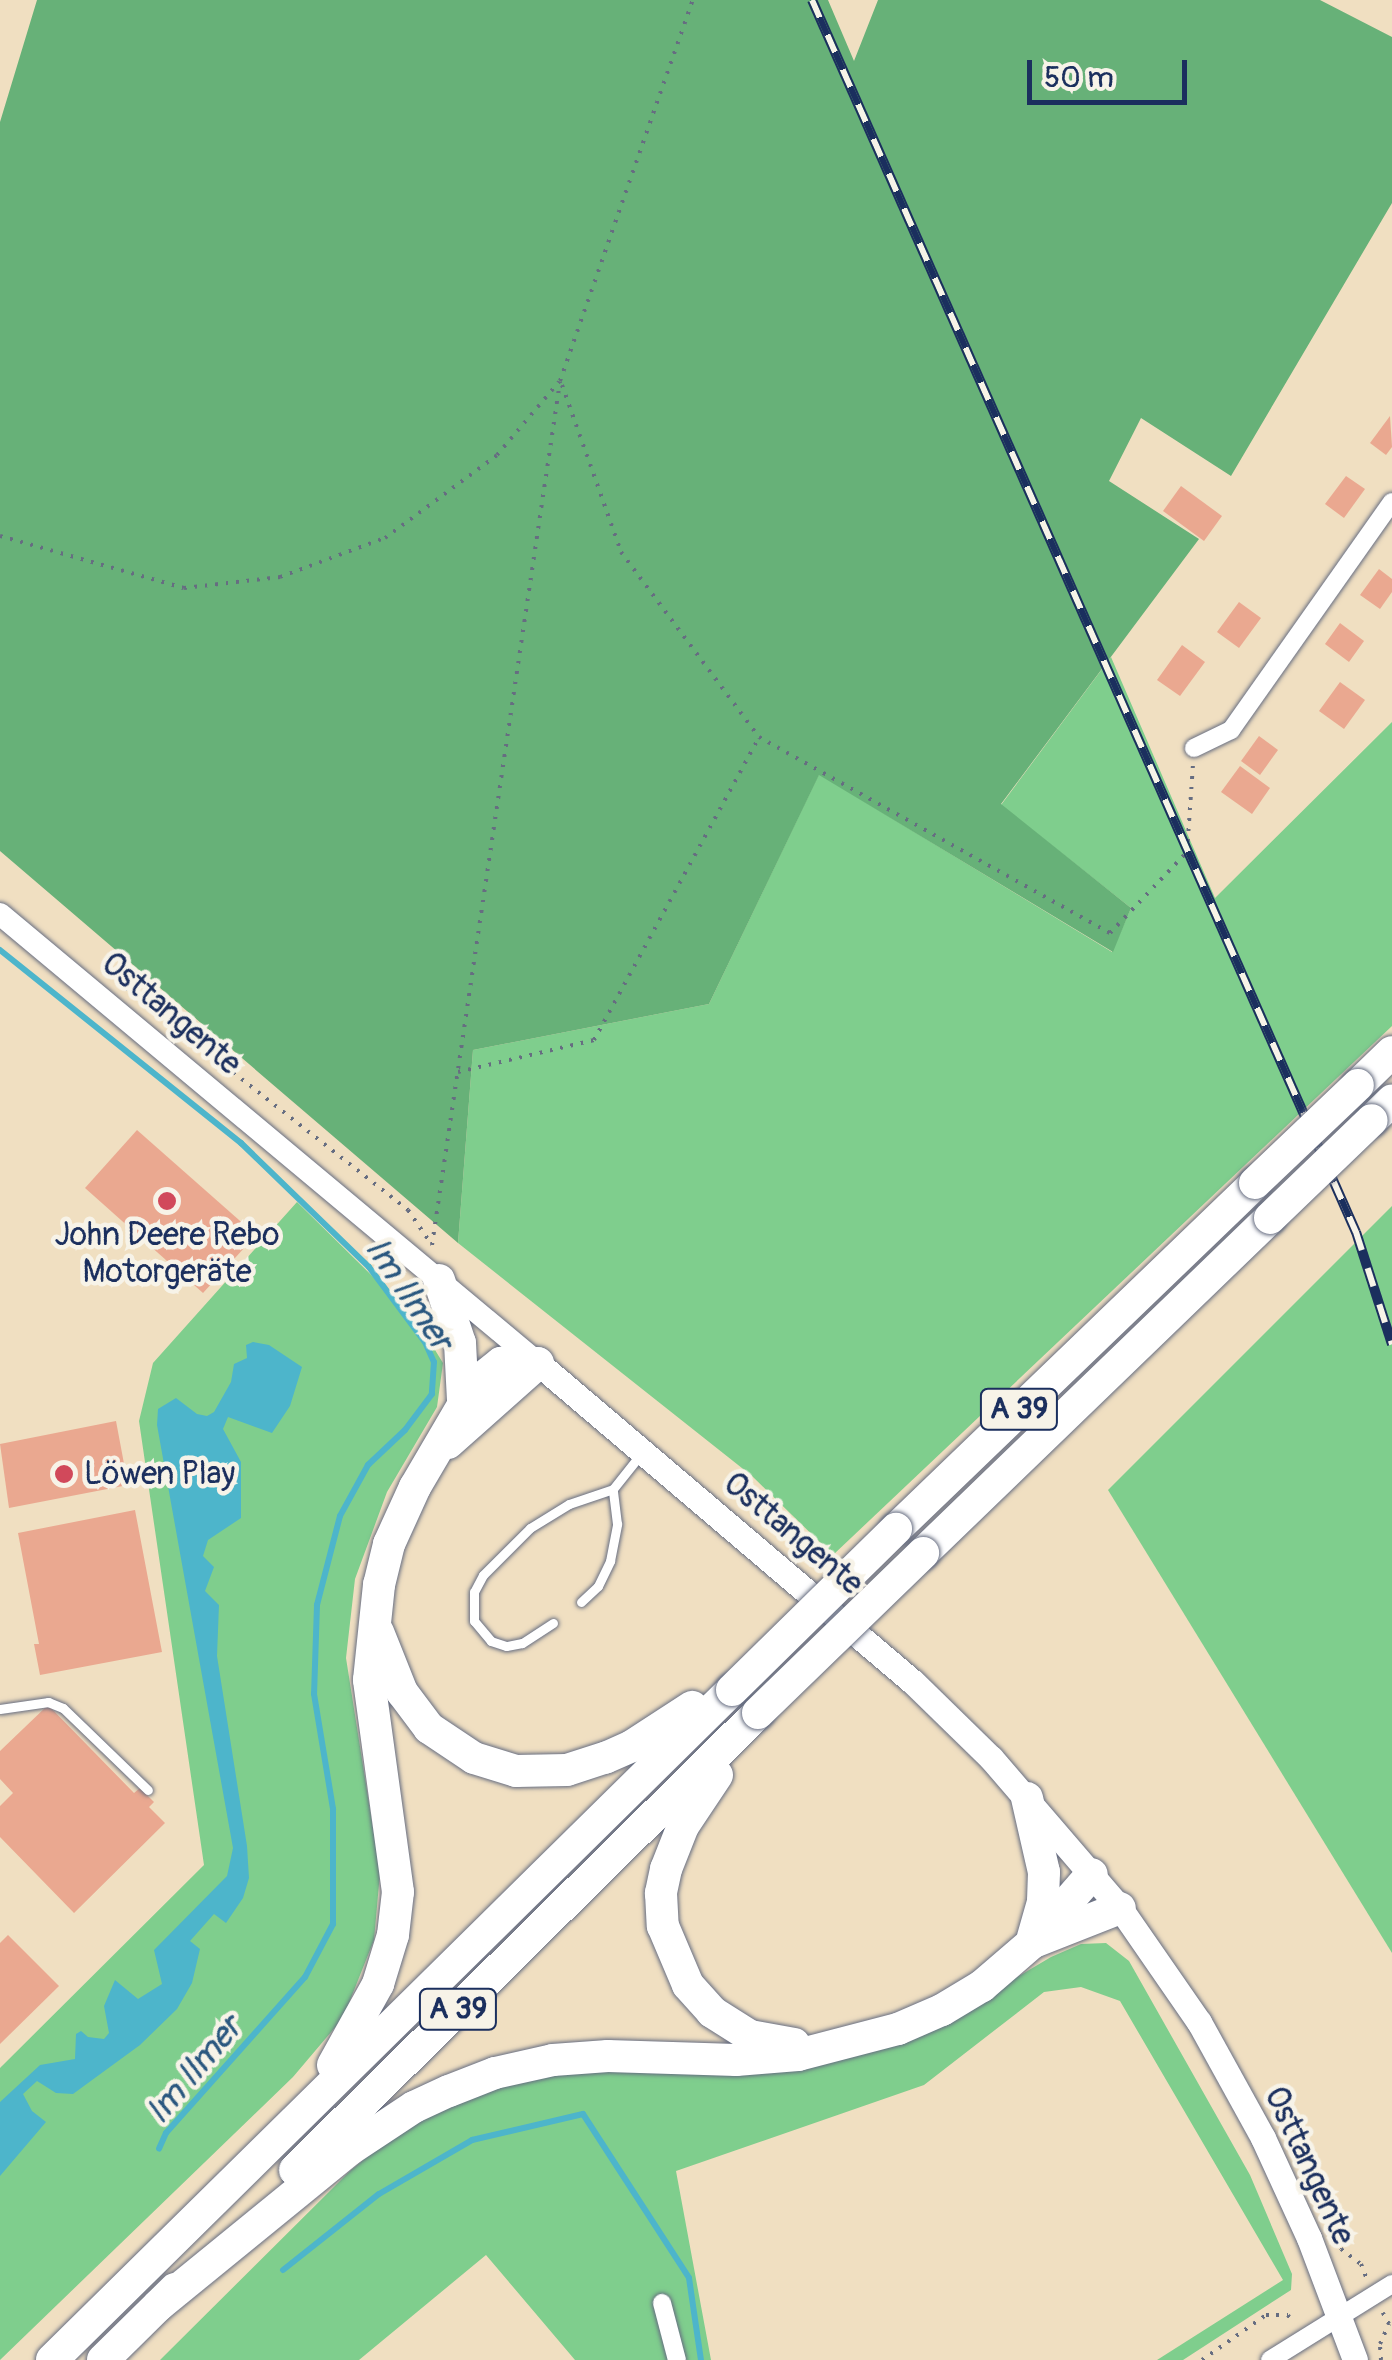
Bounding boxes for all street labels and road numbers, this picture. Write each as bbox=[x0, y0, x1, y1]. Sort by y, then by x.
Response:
street label: Osttangente bbox=[93, 945, 249, 1083]
road number: A 39 bbox=[979, 1384, 1059, 1434]
street label: Osttangente bbox=[715, 1465, 871, 1603]
road number: A 39 bbox=[418, 1984, 498, 2034]
street label: Osttangente bbox=[1256, 2081, 1362, 2251]

